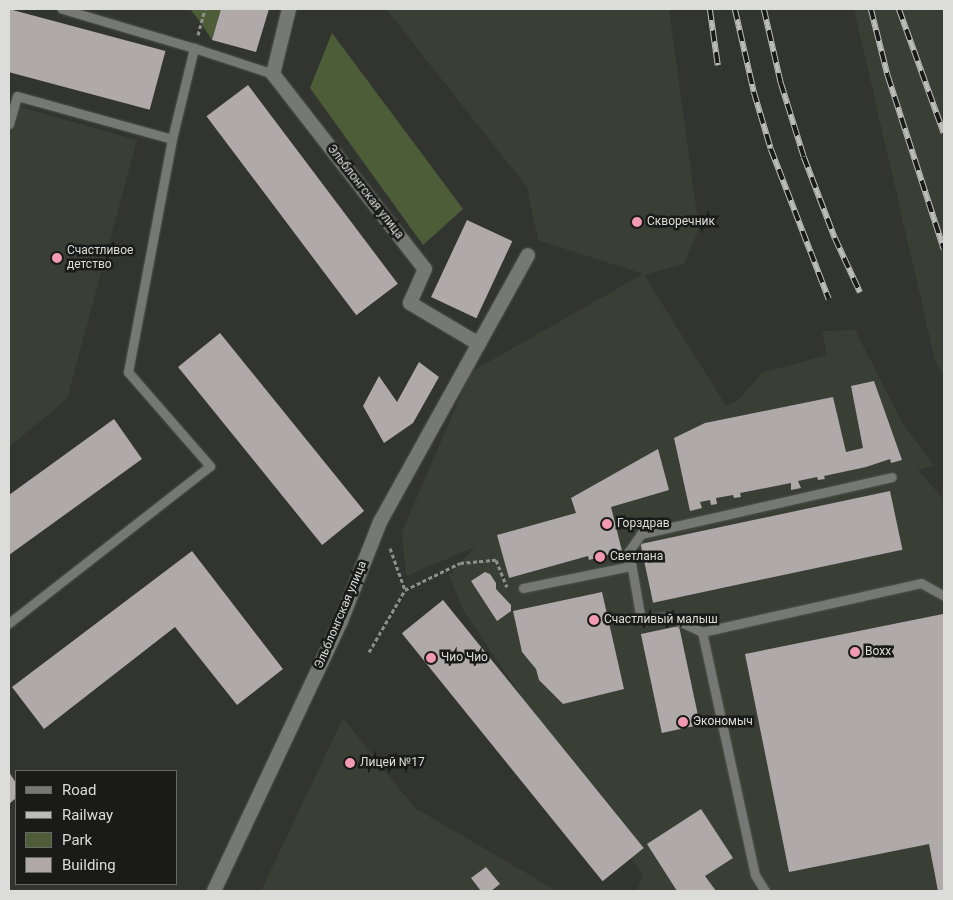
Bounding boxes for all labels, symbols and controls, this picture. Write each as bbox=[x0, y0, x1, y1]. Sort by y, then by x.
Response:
street label: Эльблонгская улица bbox=[324, 142, 406, 242]
place label: Скворечник bbox=[647, 215, 715, 229]
marker: Скворечник bbox=[631, 216, 643, 228]
place label: Счастливое детство bbox=[67, 244, 133, 272]
marker: Счастливое детство bbox=[51, 252, 63, 264]
place label: Горздрав bbox=[617, 517, 670, 531]
marker: Горздрав bbox=[601, 518, 613, 530]
place label: Светлана bbox=[610, 550, 663, 564]
marker: Светлана bbox=[594, 551, 606, 563]
street label: Эльблонгская улица bbox=[312, 559, 370, 671]
place label: Счастливый малыш bbox=[604, 613, 718, 627]
marker: Счастливый малыш bbox=[588, 614, 600, 626]
place label: Boxx bbox=[865, 645, 891, 659]
marker: Boxx bbox=[849, 646, 861, 658]
place label: Чио Чио bbox=[441, 651, 488, 665]
marker: Чио Чио bbox=[425, 652, 437, 664]
place label: Экономыч bbox=[693, 715, 753, 729]
marker: Экономыч bbox=[677, 716, 689, 728]
place label: Лицей №17 bbox=[360, 756, 425, 770]
marker: Лицей №17 bbox=[344, 757, 356, 769]
legend bbox=[15, 770, 178, 885]
text: Road bbox=[62, 781, 96, 799]
text: Railway bbox=[62, 806, 113, 824]
text: Park bbox=[62, 831, 92, 849]
text: Building bbox=[62, 856, 116, 874]

